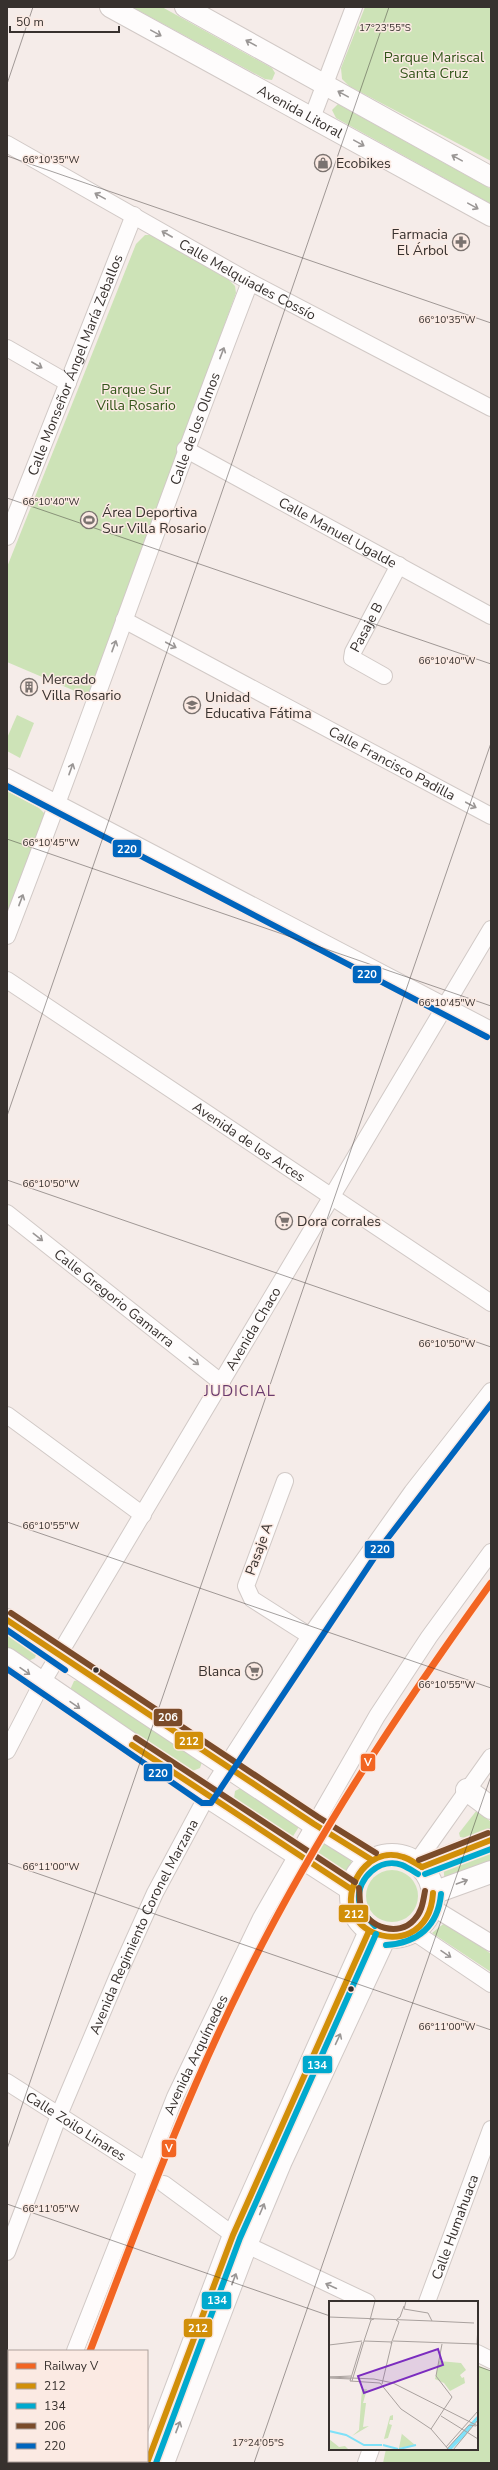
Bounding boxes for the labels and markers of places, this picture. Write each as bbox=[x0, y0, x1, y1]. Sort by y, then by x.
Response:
shop icon: Ecobikes bbox=[313, 153, 333, 173]
place label: Ecobikes bbox=[336, 154, 391, 173]
place label: Farmacia El Árbol bbox=[392, 225, 449, 260]
pharmacy icon: Farmacia El Árbol bbox=[451, 232, 471, 252]
place label: Área Deportiva Sur Villa Rosario bbox=[102, 503, 207, 538]
sports icon: Área Deportiva Sur Villa Rosario bbox=[79, 510, 99, 530]
place label: Mercado Villa Rosario bbox=[41, 670, 122, 705]
building icon: Mercado Villa Rosario bbox=[19, 677, 39, 697]
place label: Unidad Educativa Fátima bbox=[205, 688, 312, 723]
school or university icon: Unidad Educativa Fátima bbox=[182, 695, 202, 715]
supermarket icon: Dora corrales bbox=[274, 1211, 294, 1231]
place label: Dora corrales bbox=[297, 1212, 381, 1231]
supermarket icon: Blanca bbox=[244, 1661, 264, 1681]
place label: Blanca bbox=[198, 1662, 241, 1681]
unlabelled marker bbox=[91, 1665, 101, 1675]
unlabelled marker bbox=[346, 1984, 356, 1994]

